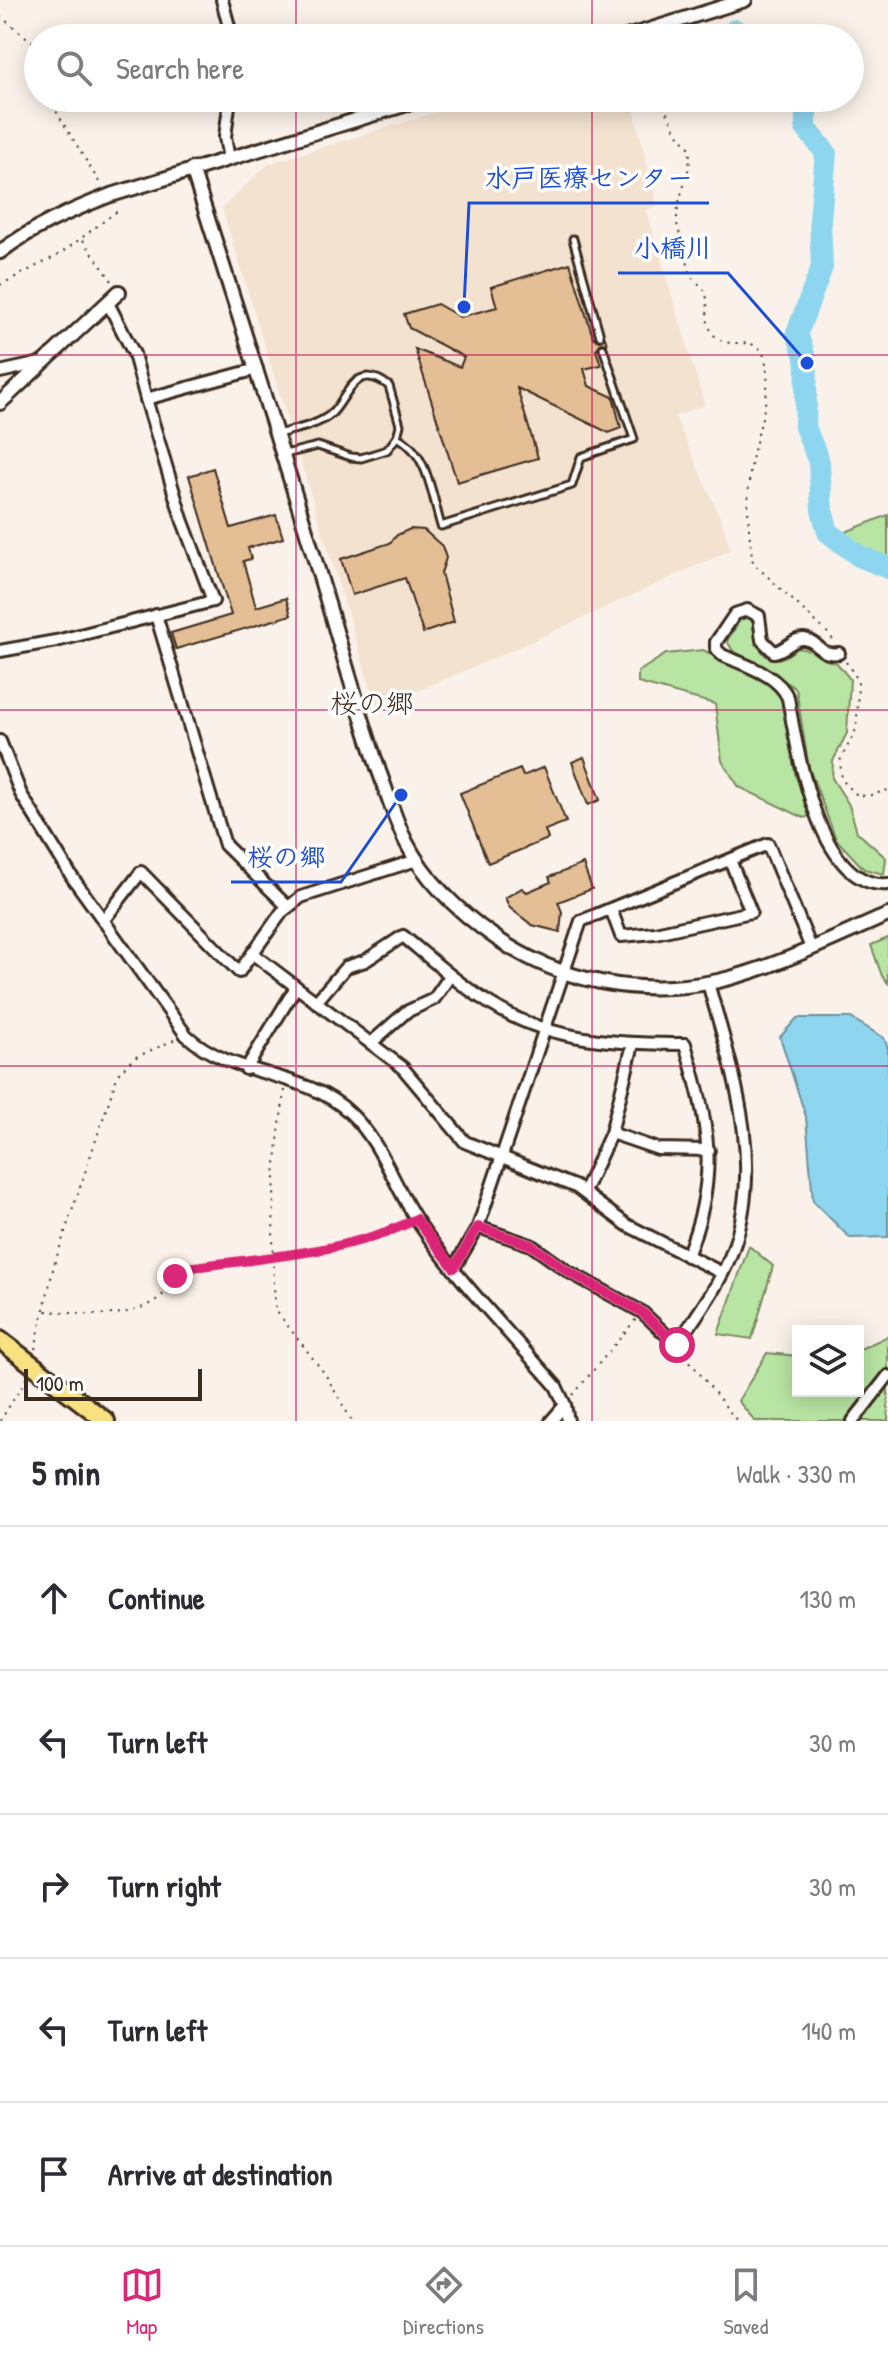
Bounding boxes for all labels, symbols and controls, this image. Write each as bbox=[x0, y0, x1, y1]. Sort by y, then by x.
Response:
search box bbox=[24, 24, 864, 112]
icon: search bbox=[52, 46, 96, 90]
text: Search here bbox=[116, 48, 244, 88]
callout: 水戸医療センター bbox=[469, 153, 709, 203]
text: 水戸医療センター bbox=[485, 160, 693, 195]
callout: 小橋川 bbox=[618, 223, 728, 273]
text: 小橋川 bbox=[634, 230, 712, 265]
district label: 桜の郷 bbox=[330, 684, 414, 722]
callout: 桜の郷 bbox=[231, 832, 341, 882]
text: 桜の郷 bbox=[247, 839, 325, 874]
route end bbox=[157, 1258, 193, 1294]
map controls bbox=[792, 1325, 864, 1397]
button: layers bbox=[792, 1325, 864, 1397]
route start bbox=[659, 1327, 695, 1363]
scale bar bbox=[24, 1365, 202, 1401]
text: 100 m bbox=[36, 1368, 84, 1398]
text: 5 min bbox=[32, 1450, 100, 1496]
text: Walk · 330 m bbox=[736, 1456, 856, 1491]
icon: ahead bbox=[32, 1576, 76, 1620]
text: Continue bbox=[108, 1578, 205, 1618]
text: 130 m bbox=[800, 1581, 856, 1616]
icon: left bbox=[32, 1720, 76, 1764]
text: Turn left bbox=[108, 1722, 207, 1762]
text: 30 m bbox=[809, 1725, 856, 1760]
icon: right bbox=[32, 1864, 76, 1908]
text: Turn right bbox=[108, 1866, 221, 1906]
text: 30 m bbox=[809, 1869, 856, 1904]
icon: left bbox=[32, 2008, 76, 2052]
text: Turn left bbox=[108, 2010, 207, 2050]
text: 140 m bbox=[802, 2013, 856, 2048]
icon: arrive bbox=[32, 2152, 76, 2196]
text: Arrive at destination bbox=[108, 2154, 333, 2194]
tab: Map bbox=[120, 2263, 164, 2341]
tab: Directions bbox=[403, 2263, 484, 2341]
tab: Saved bbox=[723, 2263, 768, 2341]

